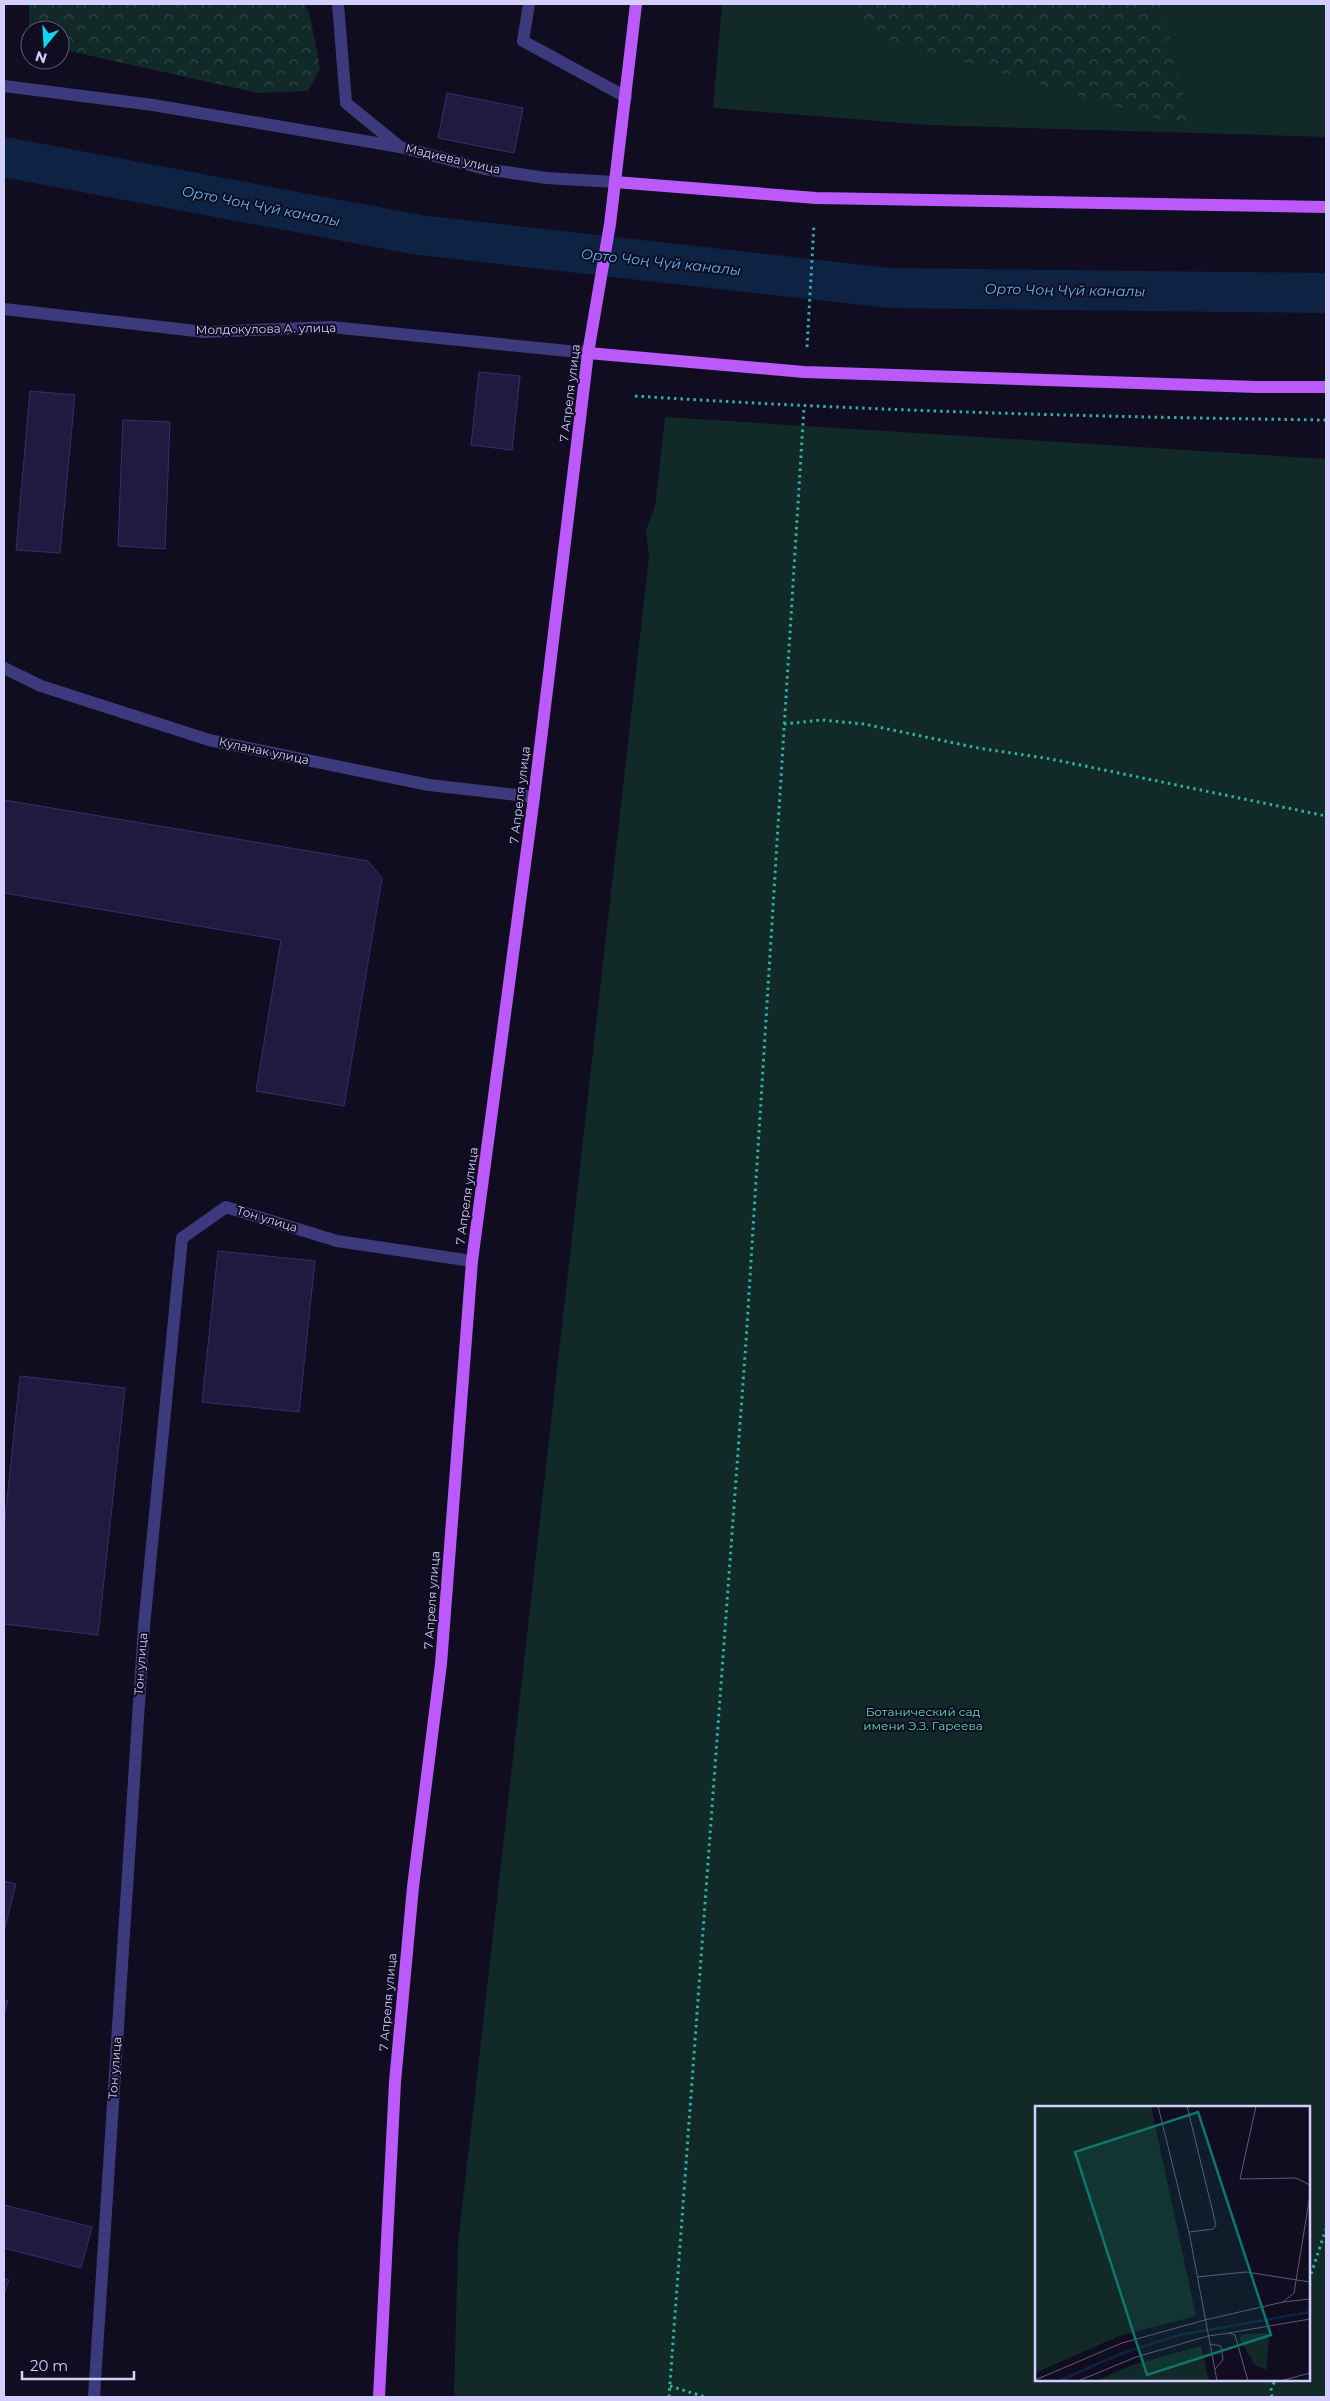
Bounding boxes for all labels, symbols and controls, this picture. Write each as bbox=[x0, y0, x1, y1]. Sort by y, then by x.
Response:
north arrow bbox=[20, 20, 70, 70]
text: N bbox=[33, 47, 49, 68]
street label: Мадиева улица bbox=[404, 140, 502, 177]
water label: Орто Чоң Чүй каналы bbox=[180, 182, 342, 230]
water label: Орто Чоң Чүй каналы bbox=[580, 245, 742, 279]
water label: Орто Чоң Чүй каналы bbox=[985, 280, 1146, 300]
street label: Молдокулова А. улица bbox=[196, 320, 336, 337]
street label: 7 Апреля улица bbox=[556, 343, 583, 443]
street label: Куланак улица bbox=[218, 734, 311, 767]
street label: 7 Апреля улица bbox=[506, 745, 533, 845]
street label: 7 Апреля улица bbox=[452, 1146, 481, 1246]
street label: Тон улица bbox=[235, 1202, 299, 1235]
street label: 7 Апреля улица bbox=[421, 1550, 442, 1649]
street label: Тон улица bbox=[131, 1632, 150, 1696]
park label: Ботанический сад имени Э.З. Гареева bbox=[863, 1704, 983, 1733]
street label: 7 Апреля улица bbox=[376, 1952, 399, 2052]
street label: Тон улица bbox=[105, 2036, 124, 2100]
inset map bbox=[1035, 2106, 1310, 2381]
scale bar bbox=[22, 2348, 135, 2380]
text: 20 m bbox=[30, 2356, 68, 2375]

